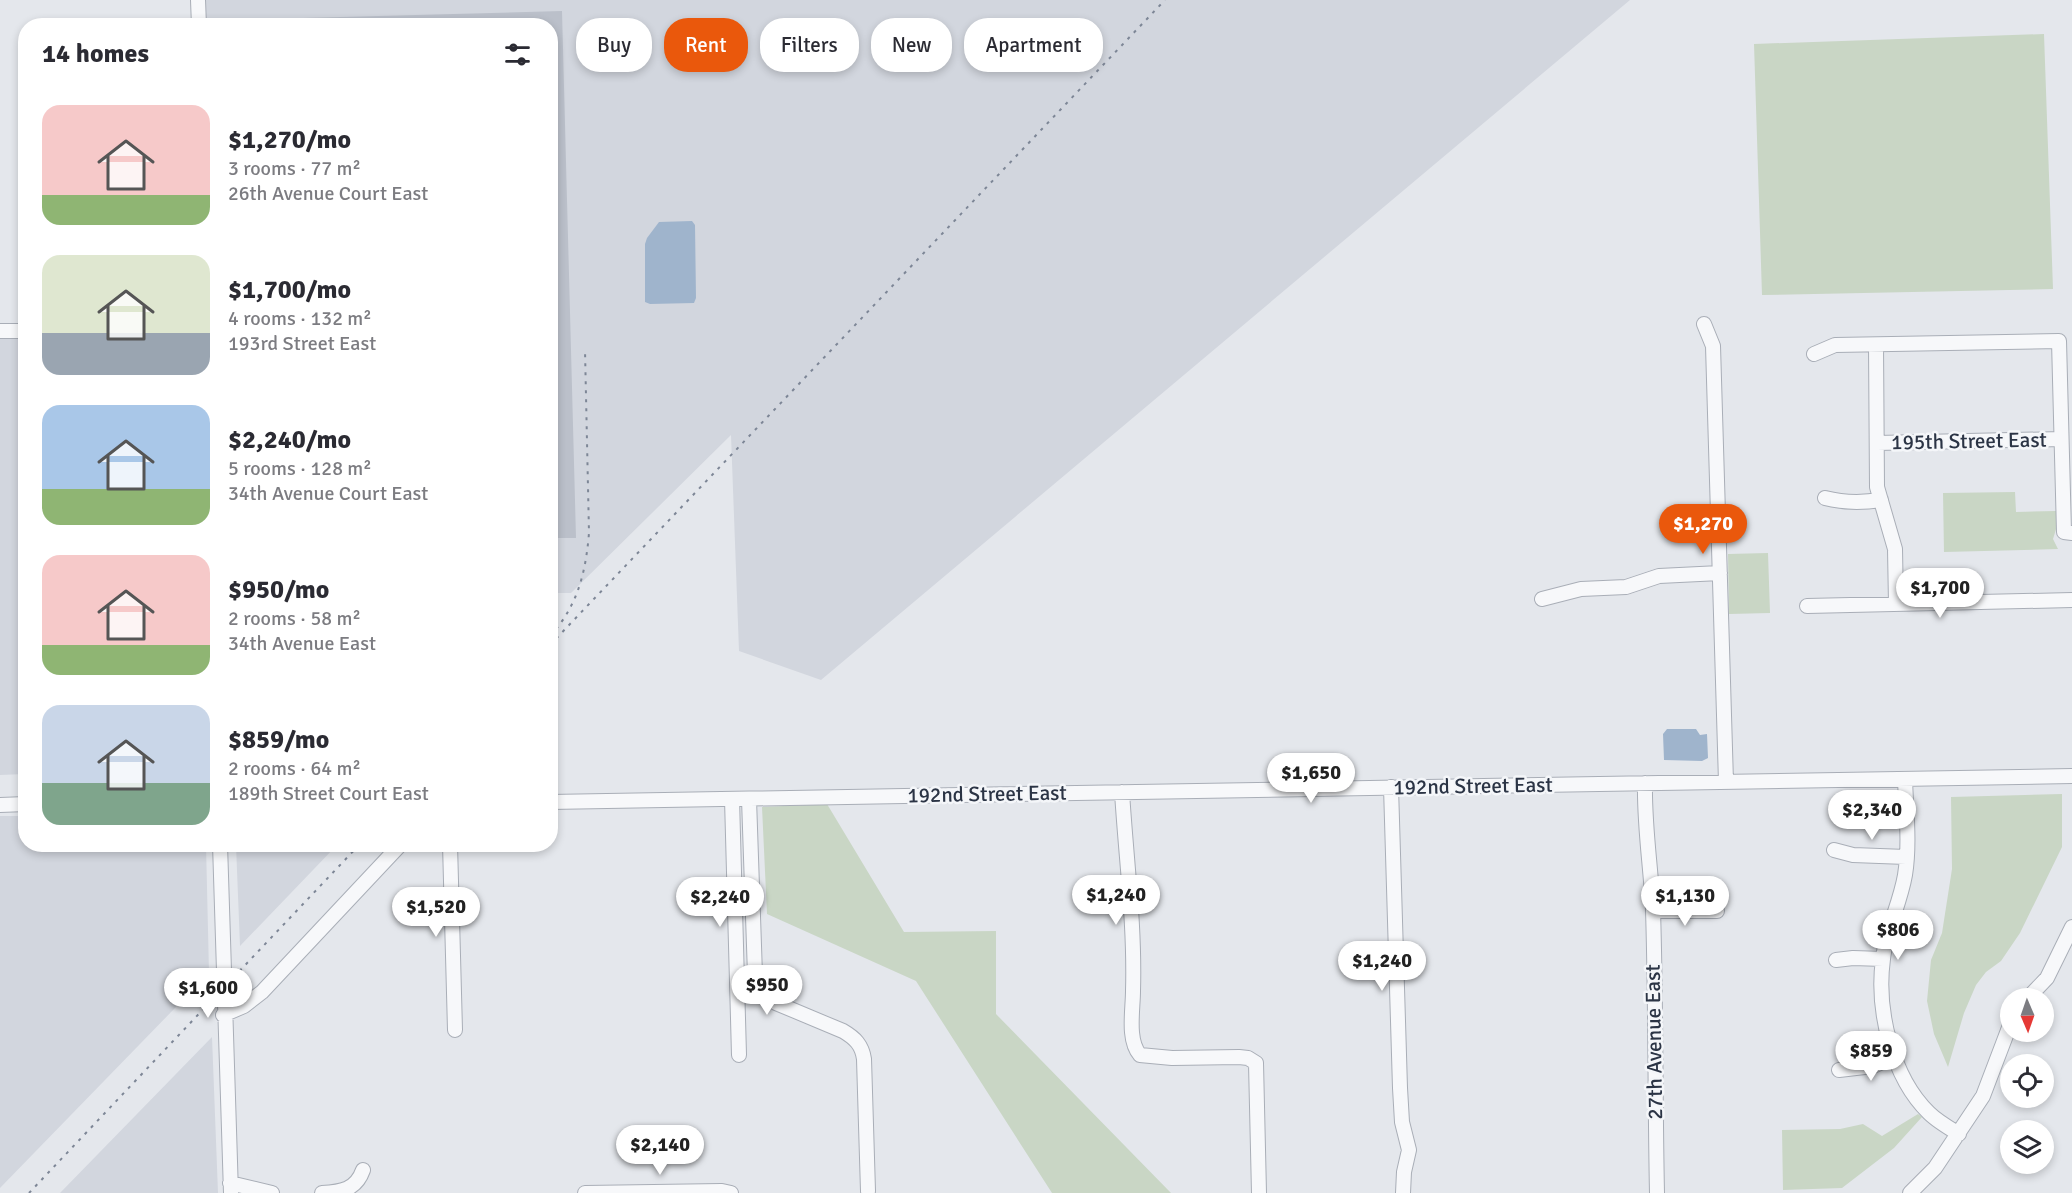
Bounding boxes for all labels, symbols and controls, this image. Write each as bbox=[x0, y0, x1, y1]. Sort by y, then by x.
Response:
chip: Buy bbox=[576, 18, 652, 72]
chip: Rent bbox=[664, 18, 748, 72]
chip: Filters bbox=[760, 18, 859, 72]
chip: New bbox=[871, 18, 952, 72]
chip: Apartment bbox=[964, 18, 1103, 72]
text: 14 homes bbox=[42, 38, 149, 70]
icon: filters bbox=[501, 38, 534, 71]
text: $1,270/mo bbox=[228, 124, 351, 156]
icon: home bbox=[90, 129, 162, 201]
text: 3 rooms · 77 m² bbox=[228, 156, 361, 181]
text: 26th Avenue Court East bbox=[228, 181, 428, 206]
text: $1,700/mo bbox=[228, 274, 351, 306]
icon: home bbox=[90, 279, 162, 351]
text: 4 rooms · 132 m² bbox=[228, 306, 372, 331]
text: 193rd Street East bbox=[228, 331, 376, 356]
text: $2,240/mo bbox=[228, 424, 351, 456]
street label: 195th Street East bbox=[1891, 427, 2047, 455]
icon: home bbox=[90, 429, 162, 501]
text: 5 rooms · 128 m² bbox=[228, 456, 372, 481]
text: 34th Avenue Court East bbox=[228, 481, 428, 506]
pin: $1,270 bbox=[1654, 504, 1752, 555]
text: $1,270 bbox=[1673, 511, 1733, 536]
pin: $1,700 bbox=[1891, 568, 1989, 619]
text: $950/mo bbox=[228, 574, 329, 606]
text: $1,700 bbox=[1910, 575, 1970, 600]
icon: home bbox=[90, 579, 162, 651]
text: 2 rooms · 58 m² bbox=[228, 606, 361, 631]
text: 34th Avenue East bbox=[228, 631, 376, 656]
text: $859/mo bbox=[228, 724, 329, 756]
icon: home bbox=[90, 729, 162, 801]
pin: $1,650 bbox=[1262, 753, 1360, 804]
text: 2 rooms · 64 m² bbox=[228, 756, 361, 781]
text: $1,650 bbox=[1281, 760, 1341, 785]
street label: 192nd Street East bbox=[1393, 772, 1553, 800]
street label: 192nd Street East bbox=[907, 780, 1067, 808]
text: 189th Street Court East bbox=[228, 781, 429, 806]
pin: $2,340 bbox=[1823, 790, 1921, 841]
text: $2,340 bbox=[1842, 797, 1902, 822]
pin: $1,240 bbox=[1067, 875, 1165, 926]
pin: $1,130 bbox=[1636, 876, 1734, 927]
pin: $2,240 bbox=[671, 877, 769, 928]
text: $1,240 bbox=[1086, 882, 1146, 907]
text: $1,130 bbox=[1655, 883, 1715, 908]
text: $2,240 bbox=[690, 884, 750, 909]
pin: $1,520 bbox=[387, 887, 485, 938]
text: $1,520 bbox=[406, 894, 466, 919]
pin: $806 bbox=[1862, 910, 1934, 961]
text: $806 bbox=[1876, 917, 1920, 942]
pin: $1,240 bbox=[1333, 941, 1431, 992]
text: $1,240 bbox=[1352, 948, 1412, 973]
street label: 27th Avenue East bbox=[1640, 964, 1668, 1120]
pin: $950 bbox=[731, 965, 803, 1016]
pin: $1,600 bbox=[159, 968, 257, 1019]
text: $950 bbox=[745, 972, 789, 997]
text: $1,600 bbox=[178, 975, 238, 1000]
north arrow bbox=[2000, 988, 2054, 1042]
map controls bbox=[2000, 988, 2054, 1174]
pin: $859 bbox=[1835, 1031, 1907, 1082]
text: $859 bbox=[1849, 1038, 1893, 1063]
button: locate bbox=[2000, 1054, 2054, 1108]
button: layers bbox=[2000, 1120, 2054, 1174]
pin: $2,140 bbox=[611, 1125, 709, 1176]
text: $2,140 bbox=[630, 1132, 690, 1157]

